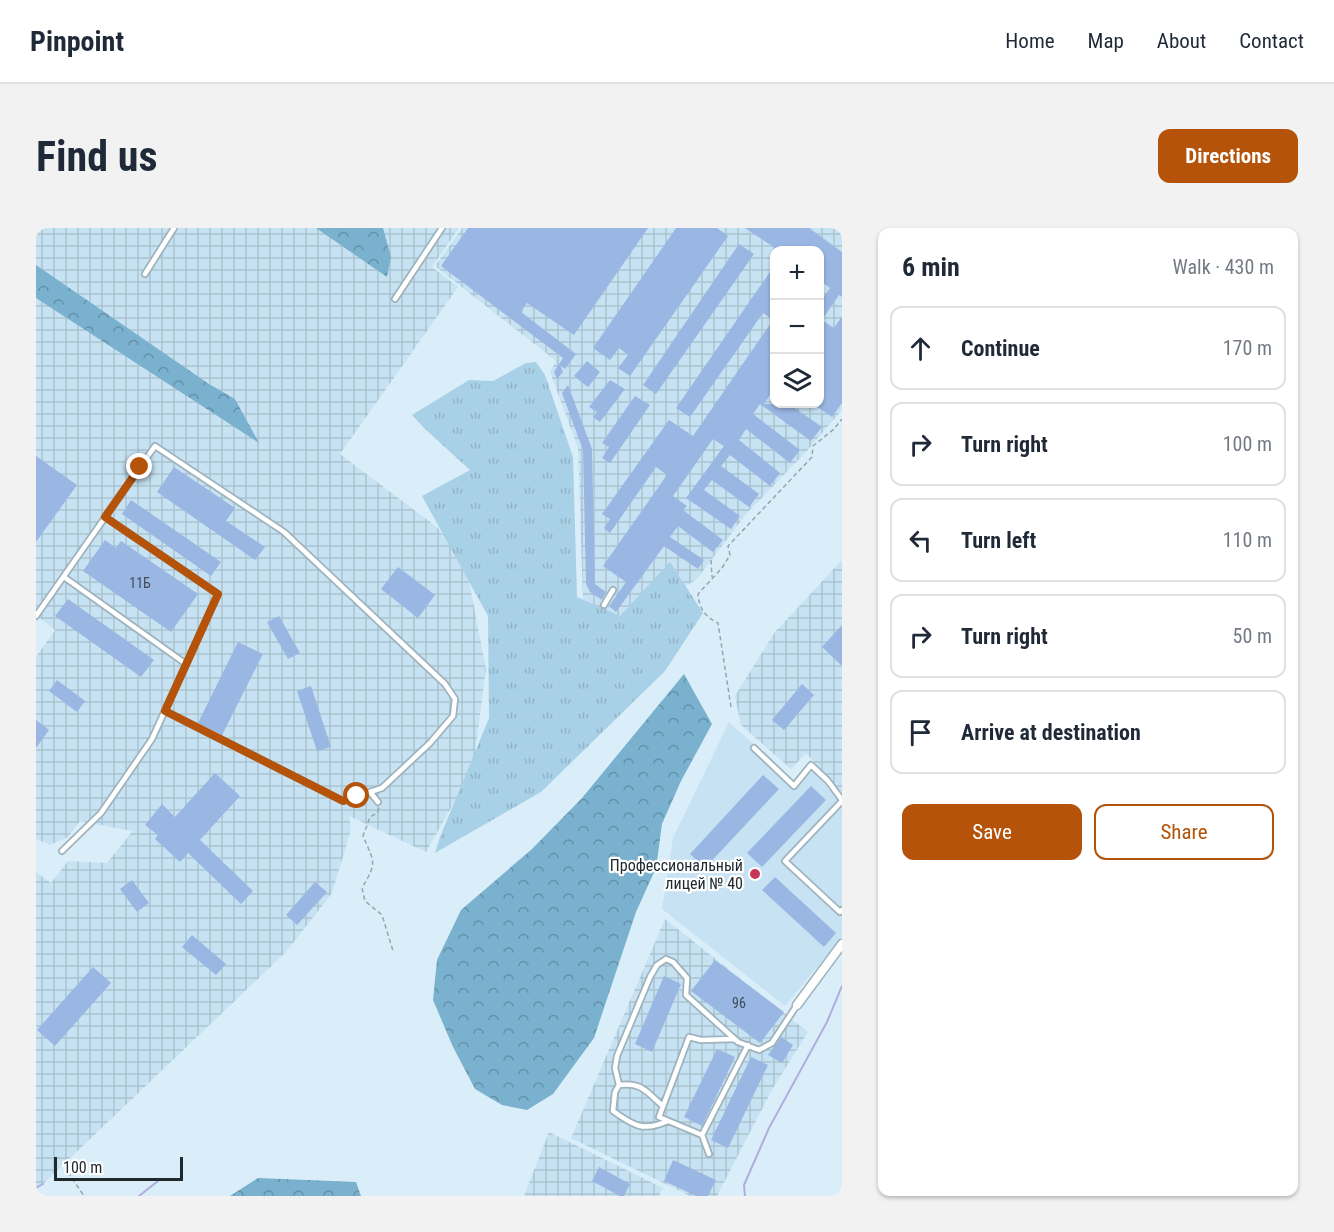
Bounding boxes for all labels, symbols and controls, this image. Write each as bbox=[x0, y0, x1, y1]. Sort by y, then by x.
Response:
text: Pinpoint bbox=[30, 25, 124, 58]
text: Home bbox=[1005, 29, 1055, 53]
text: Map bbox=[1088, 29, 1124, 53]
text: About bbox=[1157, 29, 1206, 53]
text: Contact bbox=[1239, 29, 1304, 53]
button: Directions bbox=[1158, 129, 1298, 183]
text: Find us bbox=[36, 132, 157, 181]
map controls bbox=[770, 246, 824, 408]
button: + bbox=[770, 246, 824, 300]
text: 6 min bbox=[902, 252, 960, 282]
text: Walk · 430 m bbox=[1173, 255, 1274, 279]
button: − bbox=[770, 300, 824, 354]
icon: ahead bbox=[904, 332, 937, 365]
text: Continue bbox=[961, 336, 1040, 361]
text: 170 m bbox=[1223, 336, 1272, 360]
button: layers bbox=[770, 354, 824, 408]
icon: right bbox=[904, 428, 937, 461]
text: Turn right bbox=[961, 432, 1048, 457]
text: 100 m bbox=[1223, 432, 1272, 456]
route end bbox=[126, 453, 152, 479]
icon: left bbox=[904, 524, 937, 557]
text: Turn left bbox=[961, 528, 1036, 553]
text: 110 m bbox=[1223, 528, 1272, 552]
house number: 11Б bbox=[129, 575, 151, 591]
icon: right bbox=[904, 620, 937, 653]
text: Turn right bbox=[961, 624, 1048, 649]
text: 50 m bbox=[1233, 624, 1272, 648]
icon: arrive bbox=[904, 716, 937, 749]
text: Arrive at destination bbox=[961, 720, 1141, 745]
route start bbox=[343, 782, 369, 808]
button: Save bbox=[902, 804, 1082, 860]
button: Share bbox=[1094, 804, 1274, 860]
place label: Профессиональный лицей № 40 bbox=[610, 856, 743, 893]
marker: Профессиональный лицей № 40 bbox=[748, 867, 762, 881]
house number: 96 bbox=[732, 995, 746, 1011]
scale bar bbox=[54, 1154, 183, 1182]
text: 100 m bbox=[63, 1158, 102, 1177]

